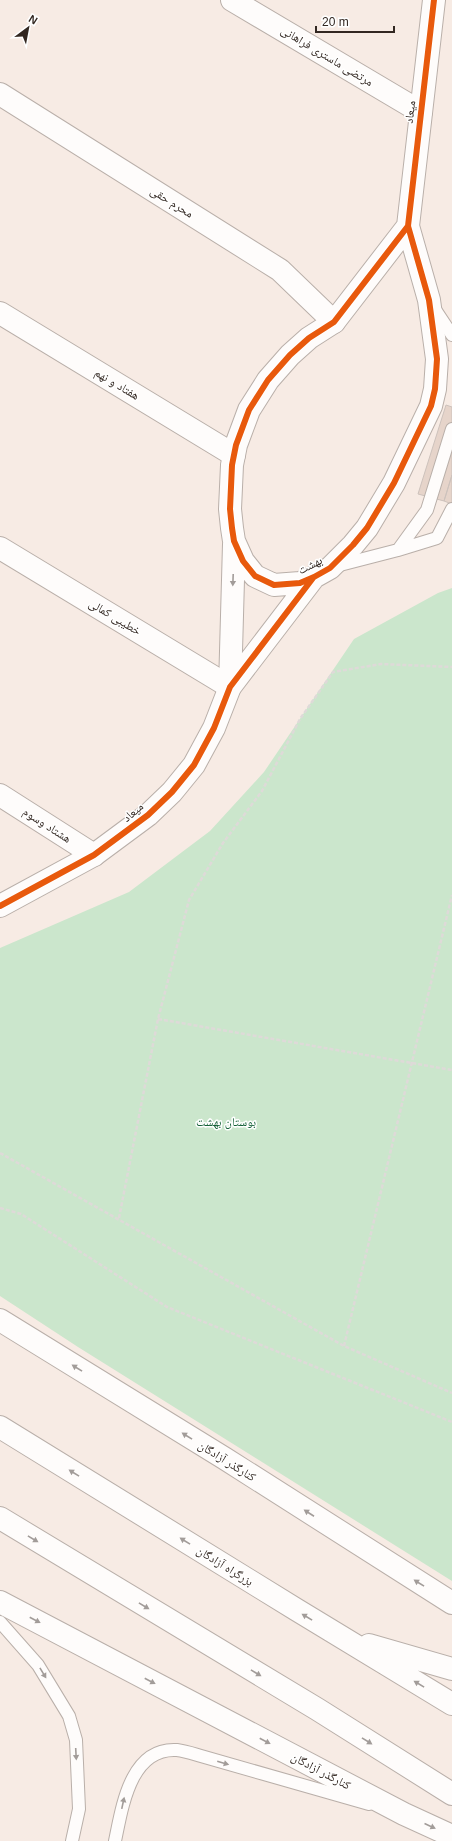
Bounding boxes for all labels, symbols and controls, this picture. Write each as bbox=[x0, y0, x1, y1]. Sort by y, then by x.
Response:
north arrow bbox=[8, 8, 48, 48]
scale bar bbox=[316, 8, 394, 34]
text: N bbox=[27, 12, 40, 27]
text: 20 m bbox=[322, 15, 349, 29]
street label: مرتضی ماستری فراهانی bbox=[278, 23, 376, 89]
street label: میعاد bbox=[402, 100, 419, 124]
street label: محرم حقی bbox=[147, 183, 196, 222]
street label: هفتاد و نهم bbox=[92, 365, 142, 404]
street label: بهشت bbox=[295, 553, 325, 577]
one-way arrow bbox=[230, 574, 236, 587]
street label: خطیبی کمالی bbox=[86, 596, 144, 639]
street label: میعاد bbox=[120, 799, 146, 825]
street label: هشتاد وسوم bbox=[20, 804, 74, 847]
park label: بوستان بهشت bbox=[196, 1115, 256, 1129]
one-way arrow bbox=[71, 1364, 83, 1371]
one-way arrow bbox=[182, 1432, 193, 1440]
street label: کنارگذر آزادگان bbox=[196, 1438, 258, 1484]
one-way arrow bbox=[68, 1469, 80, 1476]
one-way arrow bbox=[304, 1509, 314, 1517]
one-way arrow bbox=[27, 1535, 39, 1542]
one-way arrow bbox=[180, 1537, 190, 1545]
street label: بزرگراه آزادگان bbox=[194, 1543, 256, 1589]
one-way arrow bbox=[413, 1579, 425, 1586]
one-way arrow bbox=[139, 1602, 149, 1610]
one-way arrow bbox=[301, 1613, 313, 1620]
one-way arrow bbox=[29, 1617, 40, 1624]
one-way arrow bbox=[39, 1667, 46, 1679]
one-way arrow bbox=[250, 1669, 262, 1676]
one-way arrow bbox=[144, 1678, 155, 1684]
one-way arrow bbox=[413, 1680, 425, 1687]
one-way arrow bbox=[361, 1737, 373, 1744]
one-way arrow bbox=[259, 1738, 271, 1744]
one-way arrow bbox=[73, 1748, 80, 1760]
street label: کنارگذر آزادگان bbox=[289, 1750, 353, 1792]
one-way arrow bbox=[217, 1760, 229, 1766]
one-way arrow bbox=[120, 1797, 126, 1809]
one-way arrow bbox=[425, 1823, 436, 1829]

